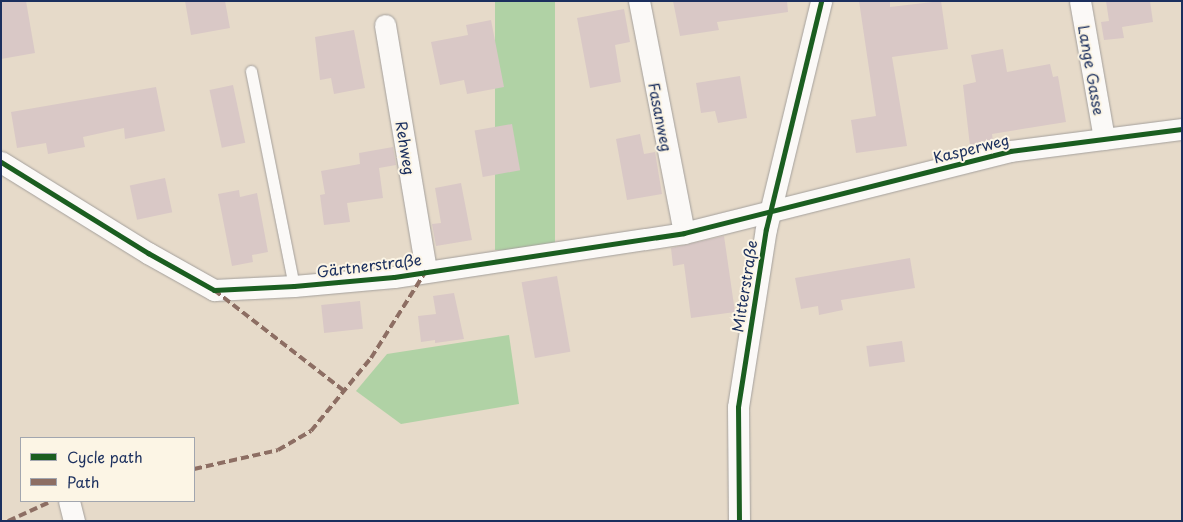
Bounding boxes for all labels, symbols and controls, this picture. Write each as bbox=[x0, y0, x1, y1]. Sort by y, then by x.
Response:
street label: Lange Gasse bbox=[1075, 23, 1109, 117]
street label: Fasanweg bbox=[645, 81, 677, 153]
street label: Rehweg bbox=[393, 120, 419, 176]
street label: Kasperweg bbox=[931, 130, 1011, 166]
street label: Mitterstraße bbox=[728, 239, 760, 333]
street label: Gärtnerstraße bbox=[316, 250, 422, 280]
legend bbox=[20, 437, 195, 502]
text: Cycle path bbox=[67, 445, 143, 468]
text: Path bbox=[67, 470, 99, 493]

